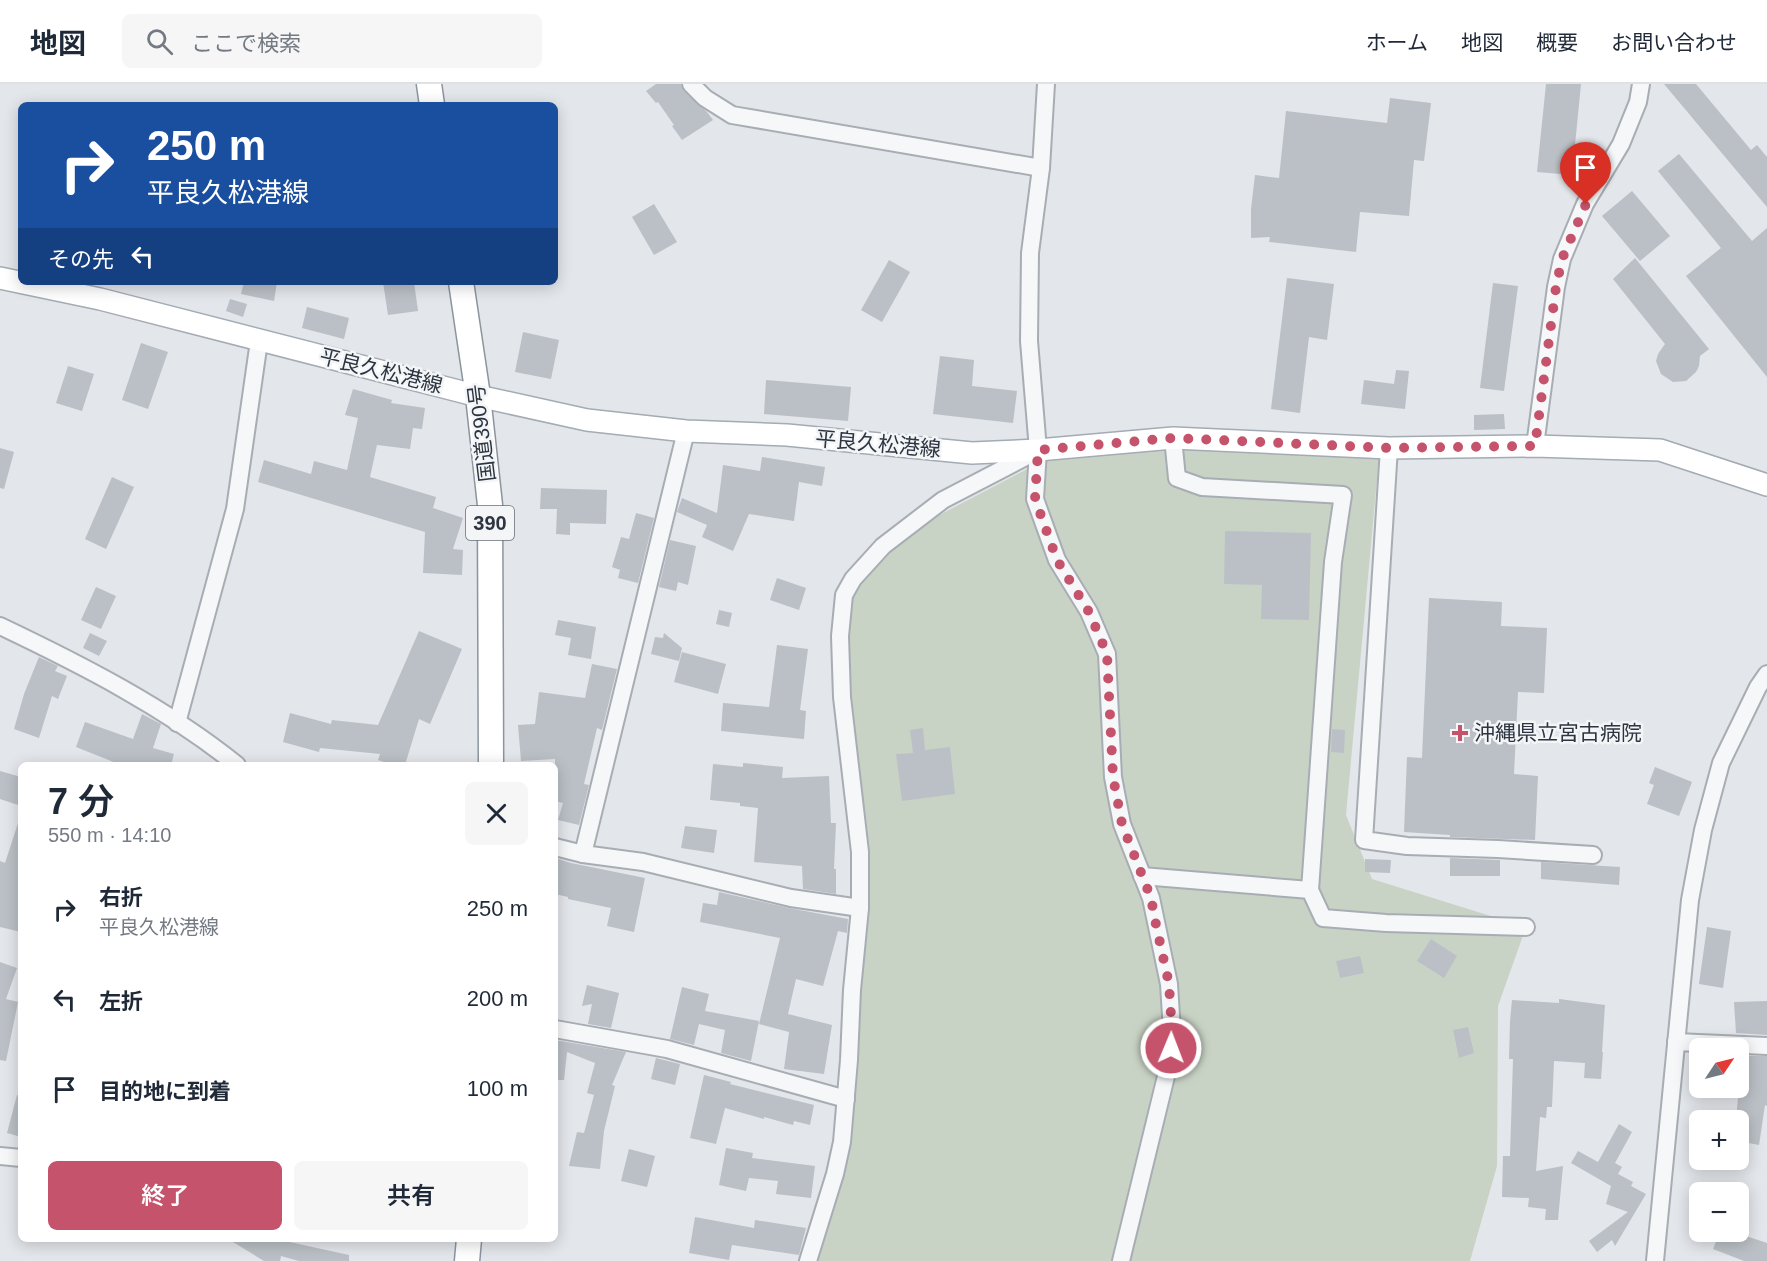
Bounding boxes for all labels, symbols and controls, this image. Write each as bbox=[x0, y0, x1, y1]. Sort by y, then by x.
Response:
search box bbox=[122, 14, 542, 68]
icon: search bbox=[143, 25, 176, 58]
text: 地図 bbox=[30, 28, 86, 59]
text: ここで検索 bbox=[191, 31, 301, 56]
text: ホーム bbox=[1366, 31, 1428, 54]
text: 地図 bbox=[1461, 31, 1503, 54]
text: 概要 bbox=[1536, 31, 1578, 54]
text: お問い合わせ bbox=[1611, 31, 1737, 54]
text: 250 m bbox=[147, 122, 266, 169]
icon: right bbox=[48, 126, 126, 204]
pin bbox=[1560, 142, 1611, 204]
icon: arrive bbox=[1569, 151, 1602, 184]
text: 平良久松港線 bbox=[147, 178, 309, 208]
icon: left bbox=[126, 240, 159, 273]
text: その先 bbox=[48, 247, 114, 272]
street label: 平良久松港線 bbox=[317, 344, 445, 397]
street label: 国道390号 bbox=[464, 383, 499, 483]
street label: 平良久松港線 bbox=[814, 427, 942, 460]
road number: 390 bbox=[466, 506, 514, 540]
place label: 沖縄県立宮古病院 bbox=[1474, 721, 1642, 744]
marker: 沖縄県立宮古病院 bbox=[1451, 724, 1469, 742]
text: 7 分 bbox=[48, 781, 114, 822]
button: close bbox=[465, 782, 528, 845]
text: 550 m · 14:10 bbox=[48, 824, 171, 846]
text: 右折 bbox=[99, 885, 143, 910]
icon: right bbox=[48, 893, 81, 926]
text: 250 m bbox=[467, 896, 528, 921]
text: 平良久松港線 bbox=[99, 916, 219, 938]
icon: left bbox=[48, 983, 81, 1016]
text: 200 m bbox=[467, 986, 528, 1011]
text: 左折 bbox=[99, 989, 143, 1014]
position arrow bbox=[1139, 1016, 1203, 1080]
north arrow bbox=[1689, 1038, 1749, 1098]
map controls bbox=[1689, 1038, 1749, 1242]
icon: arrive bbox=[48, 1073, 81, 1106]
text: 100 m bbox=[467, 1076, 528, 1101]
text: 目的地に到着 bbox=[99, 1079, 231, 1104]
button: + bbox=[1689, 1110, 1749, 1170]
button: 終了 bbox=[48, 1161, 282, 1230]
button: 共有 bbox=[294, 1161, 528, 1230]
button: − bbox=[1689, 1182, 1749, 1242]

